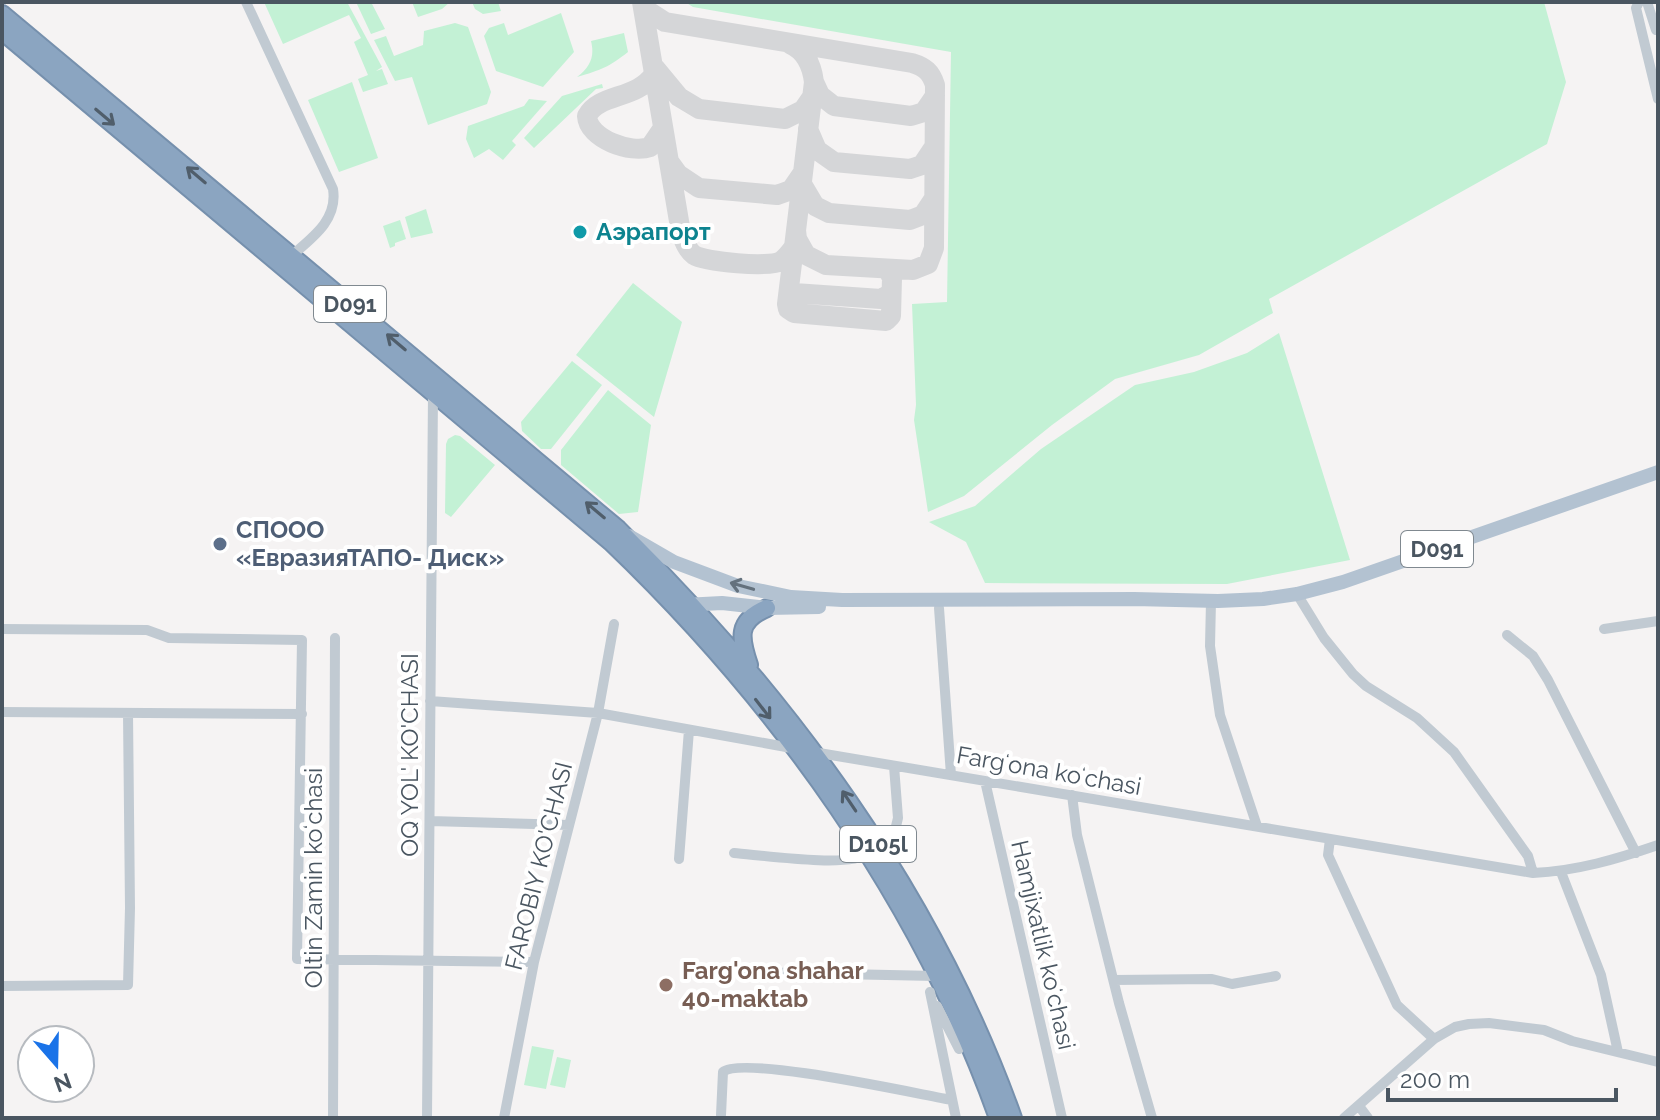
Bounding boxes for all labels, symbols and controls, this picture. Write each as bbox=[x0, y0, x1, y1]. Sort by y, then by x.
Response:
one-way arrow bbox=[94, 108, 115, 126]
one-way arrow bbox=[187, 166, 207, 184]
place label: Аэрапорт bbox=[596, 217, 711, 246]
marker: Аэрапорт bbox=[571, 223, 589, 241]
road number: D091 bbox=[314, 286, 386, 322]
one-way arrow bbox=[386, 333, 406, 351]
one-way arrow bbox=[585, 501, 605, 519]
place label: СПООО «ЕвразияТАПО- Диск» bbox=[236, 515, 504, 572]
road number: D091 bbox=[1401, 531, 1473, 567]
marker: СПООО «ЕвразияТАПО- Диск» bbox=[211, 535, 229, 553]
one-way arrow bbox=[730, 578, 756, 593]
street label: OQ YOL' KO'CHASI bbox=[395, 653, 424, 857]
one-way arrow bbox=[754, 698, 771, 719]
street label: Fargʻona koʻchasi bbox=[955, 740, 1144, 801]
street label: FAROBIY KO'CHASI bbox=[499, 759, 578, 973]
street label: Oltin Zamin koʻchasi bbox=[299, 768, 328, 988]
one-way arrow bbox=[841, 790, 857, 812]
road number: D105l bbox=[840, 826, 916, 862]
street label: Hamjixatlik koʻchasi bbox=[1005, 837, 1082, 1052]
place label: Farg'ona shahar 40-maktab bbox=[682, 956, 864, 1013]
marker: Farg'ona shahar 40-maktab bbox=[657, 976, 675, 994]
north arrow bbox=[16, 1024, 96, 1104]
scale bar bbox=[1388, 1052, 1616, 1102]
text: 200 m bbox=[1400, 1065, 1470, 1094]
text: N bbox=[51, 1068, 75, 1098]

